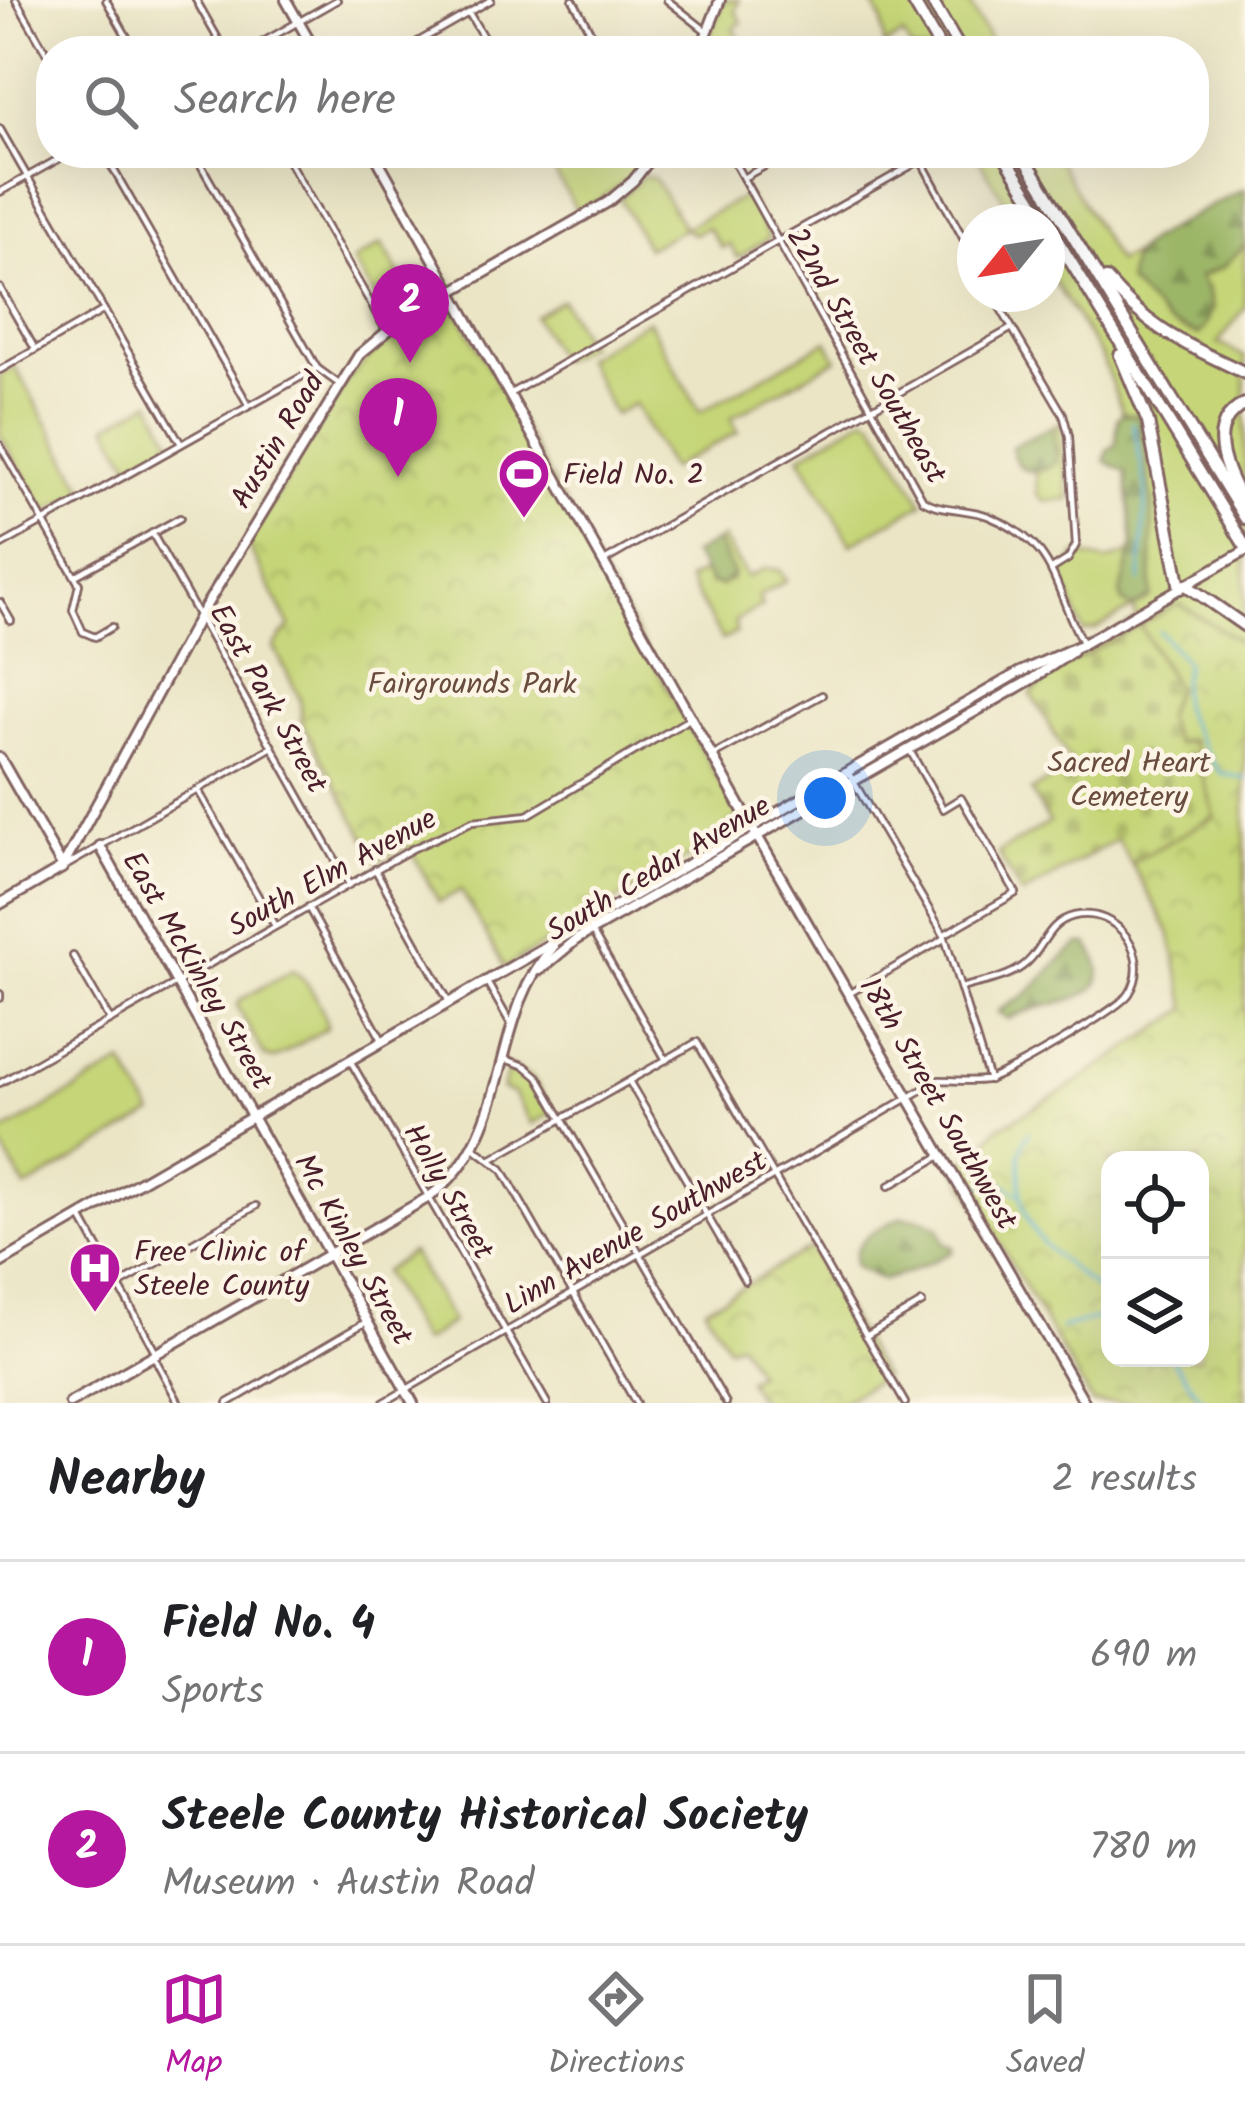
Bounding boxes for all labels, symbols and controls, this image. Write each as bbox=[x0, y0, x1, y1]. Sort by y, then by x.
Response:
search box bbox=[36, 36, 1209, 168]
text: Search here bbox=[174, 66, 396, 138]
icon: search bbox=[78, 69, 144, 135]
north arrow bbox=[957, 204, 1065, 312]
street label: 22nd Street Southeast bbox=[772, 219, 959, 494]
pin: 2 bbox=[371, 264, 449, 363]
street label: Austin Road bbox=[219, 362, 339, 519]
pin: 1 bbox=[359, 378, 437, 477]
sports icon: Field No. 2 bbox=[496, 446, 552, 520]
place label: Field No. 2 bbox=[563, 452, 704, 500]
street label: East Park Street bbox=[195, 595, 339, 803]
park label: Fairgrounds Park bbox=[367, 661, 578, 709]
park label: Sacred Heart Cemetery bbox=[1048, 740, 1211, 822]
your location bbox=[795, 768, 855, 828]
street label: South Cedar Avenue bbox=[538, 784, 780, 956]
street label: South Elm Avenue bbox=[220, 796, 446, 951]
street label: East McKinley Street bbox=[108, 843, 284, 1100]
street label: 18th Street Southwest bbox=[845, 969, 1030, 1240]
street label: Holly Street bbox=[389, 1115, 506, 1270]
street label: Linn Avenue Southwest bbox=[495, 1138, 777, 1329]
street label: Mc Kinley Street bbox=[280, 1145, 425, 1355]
map controls bbox=[1101, 1151, 1209, 1367]
button: locate bbox=[1101, 1151, 1209, 1259]
place label: Free Clinic of Steele County bbox=[134, 1229, 310, 1311]
hospital icon: Free Clinic of Steele County bbox=[67, 1240, 123, 1314]
button: layers bbox=[1101, 1259, 1209, 1367]
text: Nearby bbox=[48, 1441, 205, 1522]
text: 2 results bbox=[1052, 1450, 1197, 1512]
text: Field No. 4 bbox=[162, 1590, 375, 1662]
text: 1 bbox=[81, 1626, 93, 1688]
text: 690 m bbox=[1090, 1626, 1197, 1688]
text: Sports bbox=[162, 1662, 264, 1724]
text: Steele County Historical Society bbox=[162, 1782, 808, 1854]
text: 2 bbox=[76, 1818, 98, 1880]
text: 780 m bbox=[1089, 1818, 1197, 1880]
text: Museum · Austin Road bbox=[162, 1854, 534, 1916]
tab: Map bbox=[161, 1966, 227, 2091]
tab: Directions bbox=[548, 1966, 685, 2091]
tab: Saved bbox=[1006, 1966, 1084, 2091]

